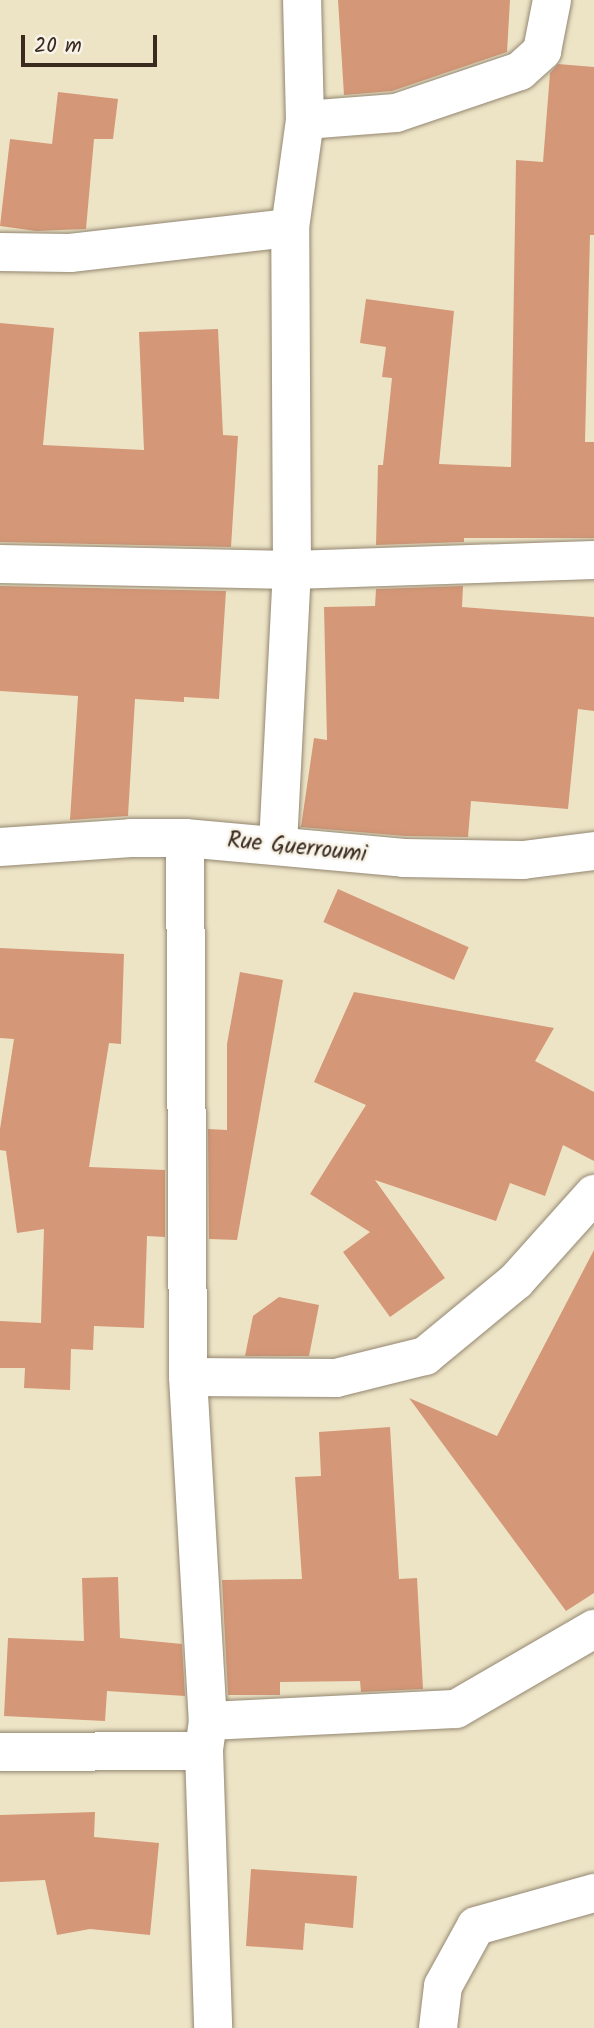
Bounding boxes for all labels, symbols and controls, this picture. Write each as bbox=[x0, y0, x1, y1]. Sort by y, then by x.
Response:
scale bar bbox=[24, 21, 161, 65]
text: 20 m bbox=[34, 30, 82, 63]
street label: Rue Guerroumi bbox=[226, 827, 368, 869]

